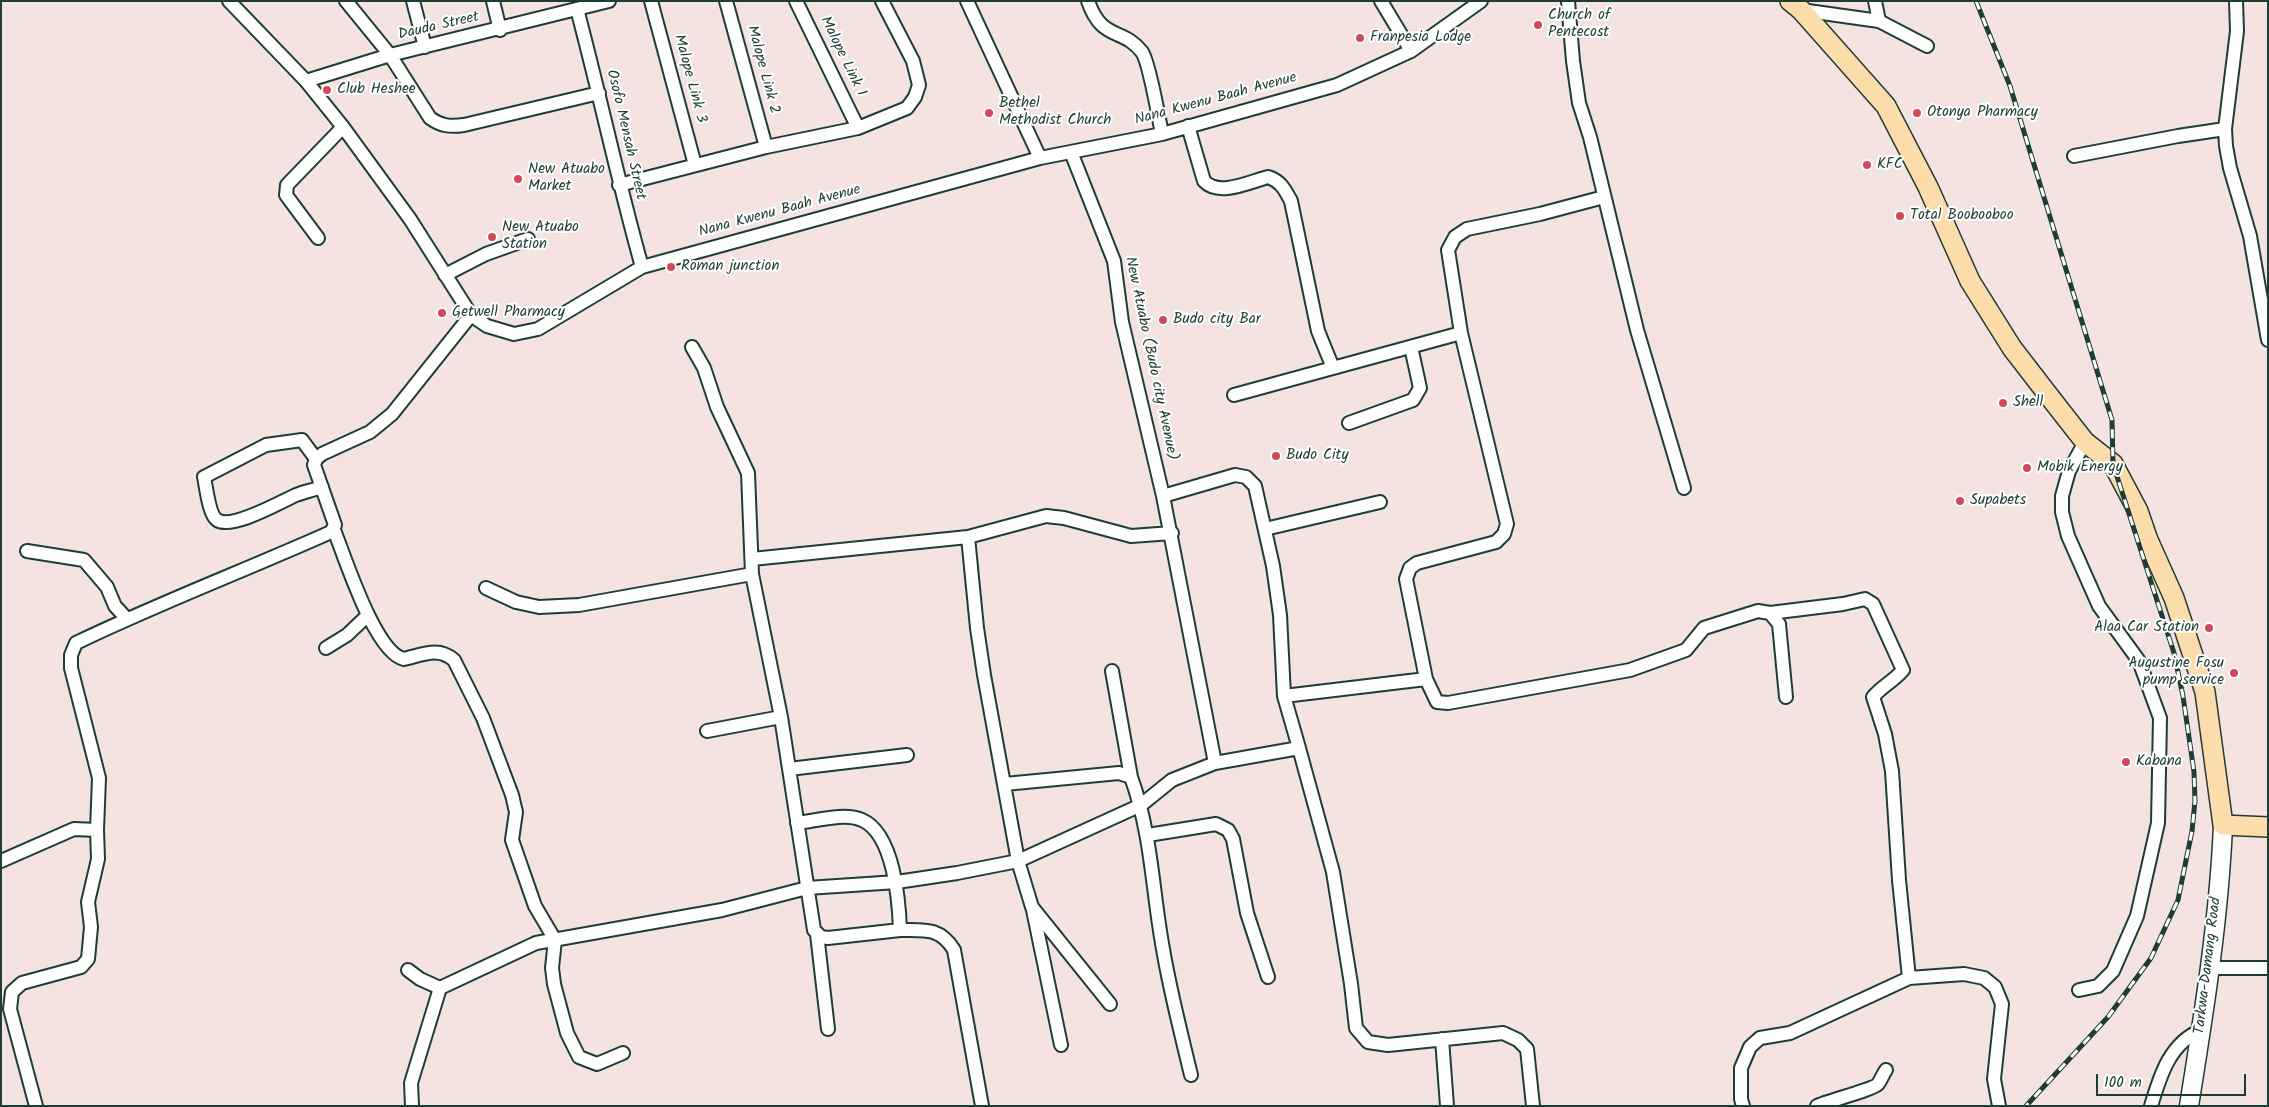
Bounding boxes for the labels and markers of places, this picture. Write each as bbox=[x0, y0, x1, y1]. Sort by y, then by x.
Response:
place label: Church of Pentecost bbox=[1548, 7, 1610, 42]
marker: Church of Pentecost bbox=[1532, 19, 1544, 31]
place label: Franpesia Lodge bbox=[1370, 29, 1471, 47]
marker: Franpesia Lodge bbox=[1354, 32, 1366, 44]
place label: Club Heshee bbox=[337, 81, 415, 99]
marker: Club Heshee bbox=[321, 84, 333, 96]
place label: Bethel Methodist Church bbox=[999, 95, 1111, 130]
place label: Otonya Pharmacy bbox=[1927, 104, 2038, 122]
marker: Bethel Methodist Church bbox=[983, 107, 995, 119]
marker: Otonya Pharmacy bbox=[1911, 107, 1923, 119]
place label: KFC bbox=[1877, 156, 1903, 174]
marker: KFC bbox=[1861, 159, 1873, 171]
place label: New Atuabo Market bbox=[528, 161, 605, 196]
marker: New Atuabo Market bbox=[512, 173, 524, 185]
place label: Total Boobooboo bbox=[1910, 207, 2013, 225]
marker: Total Boobooboo bbox=[1894, 210, 1906, 222]
place label: New Atuabo Station bbox=[502, 219, 579, 254]
marker: New Atuabo Station bbox=[486, 231, 498, 243]
place label: Roman junction bbox=[681, 258, 779, 276]
marker: Roman junction bbox=[665, 261, 677, 273]
place label: Getwell Pharmacy bbox=[452, 304, 565, 322]
marker: Getwell Pharmacy bbox=[436, 307, 448, 319]
place label: Budo city Bar bbox=[1173, 311, 1261, 329]
marker: Budo city Bar bbox=[1157, 314, 1169, 326]
place label: Shell bbox=[2013, 394, 2043, 412]
marker: Shell bbox=[1997, 397, 2009, 409]
place label: Budo City bbox=[1286, 447, 1348, 465]
marker: Budo City bbox=[1270, 450, 1282, 462]
place label: Mobik Energy bbox=[2037, 459, 2123, 477]
marker: Mobik Energy bbox=[2021, 462, 2033, 474]
place label: Supabets bbox=[1970, 492, 2026, 510]
marker: Supabets bbox=[1954, 495, 1966, 507]
place label: Alaa Car Station bbox=[2094, 619, 2199, 637]
marker: Alaa Car Station bbox=[2203, 622, 2215, 634]
place label: Augustine Fosu pump service bbox=[2129, 655, 2224, 690]
marker: Augustine Fosu pump service bbox=[2228, 667, 2240, 679]
place label: Kabana bbox=[2136, 753, 2182, 771]
marker: Kabana bbox=[2120, 756, 2132, 768]

